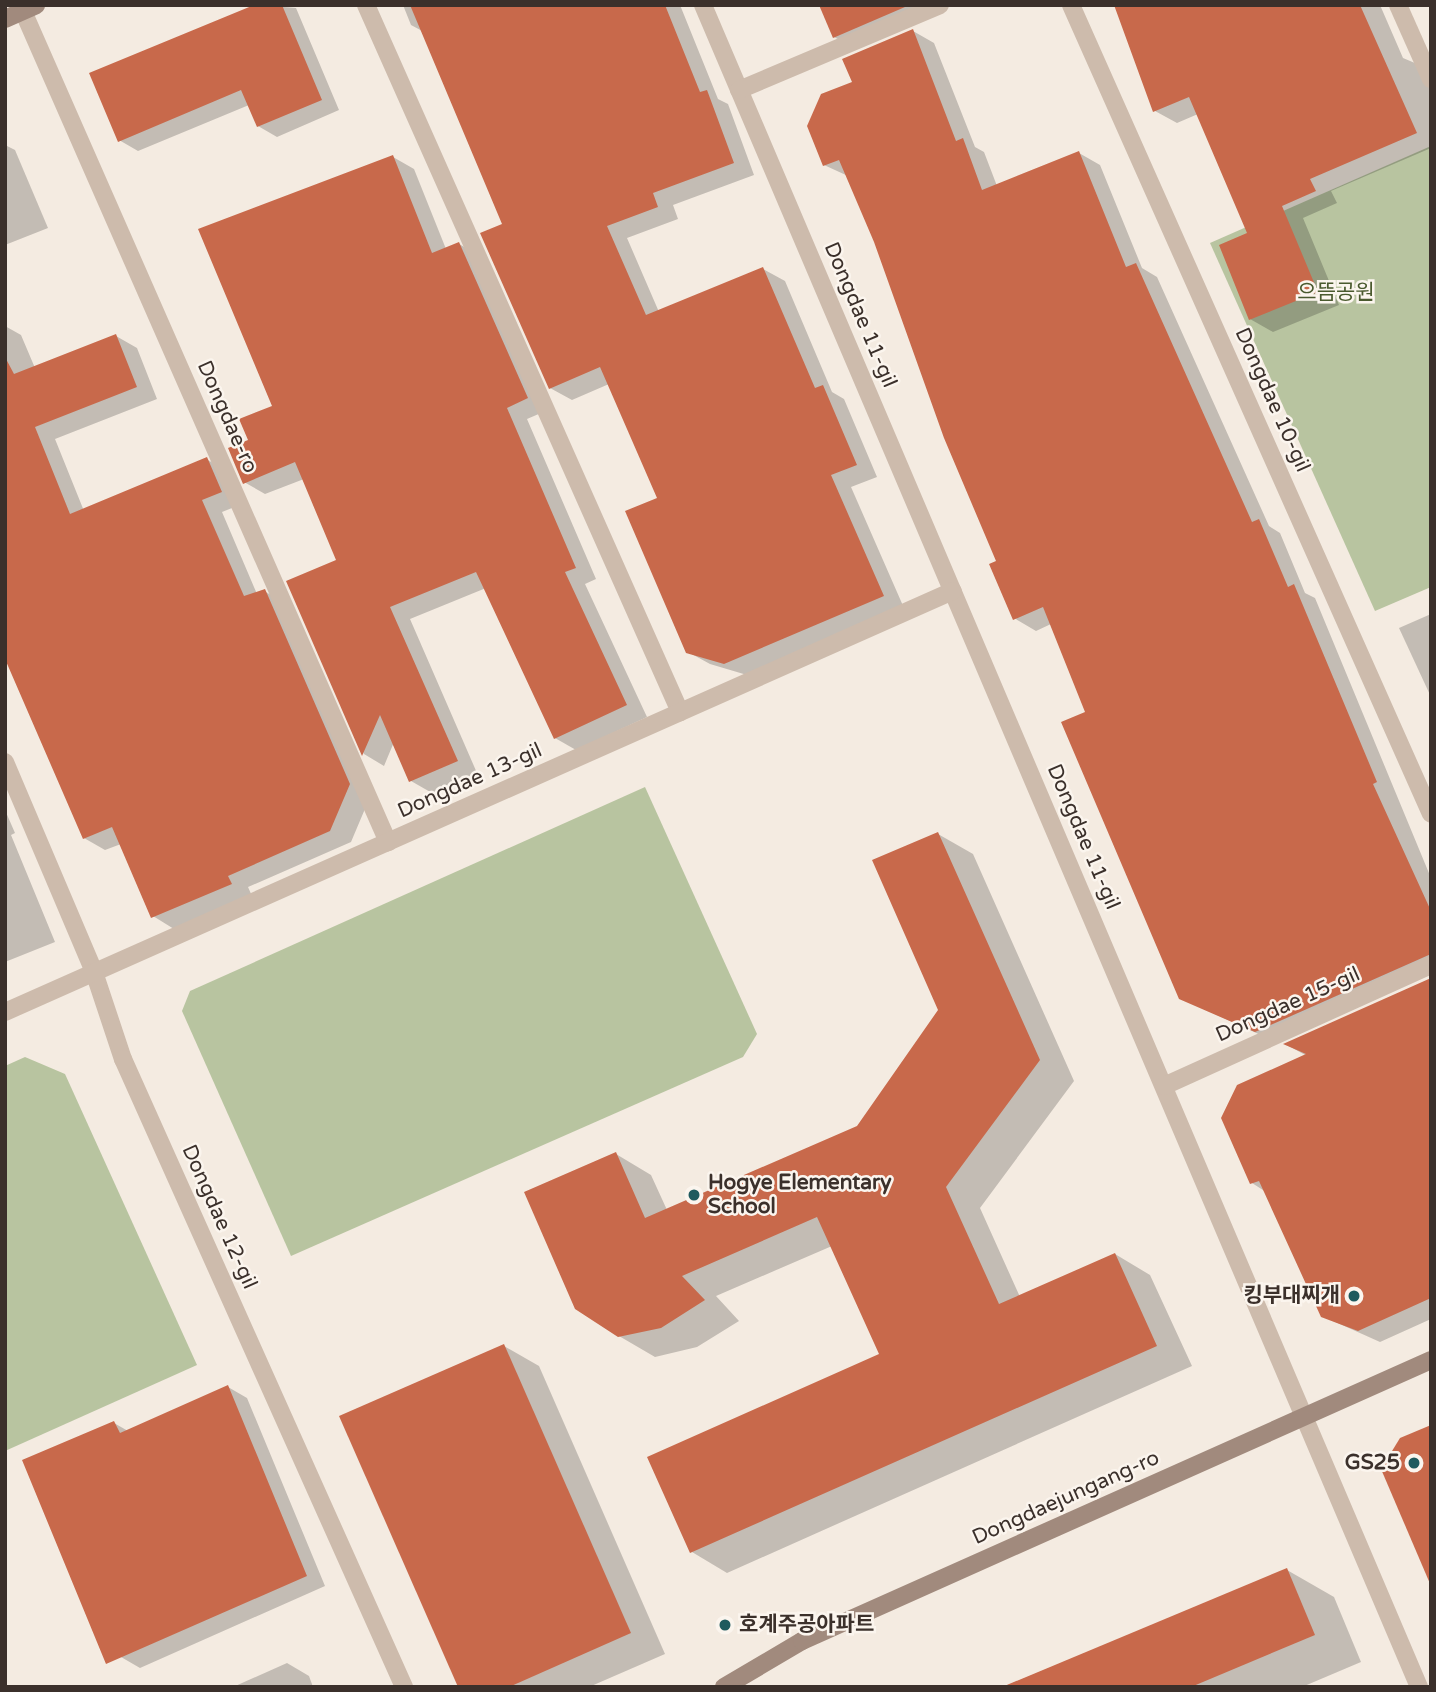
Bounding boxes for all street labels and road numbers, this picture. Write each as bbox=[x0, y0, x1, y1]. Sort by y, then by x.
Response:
street label: Dongdae 11-gil bbox=[818, 239, 902, 391]
street label: Dongdae 10-gil bbox=[1229, 324, 1315, 476]
street label: Dongdae-ro bbox=[191, 357, 263, 477]
street label: Dongdae 13-gil bbox=[394, 738, 546, 824]
street label: Dongdae 11-gil bbox=[1041, 761, 1125, 913]
street label: Dongdae 15-gil bbox=[1212, 962, 1364, 1048]
street label: Dongdae 12-gil bbox=[176, 1141, 262, 1293]
street label: Dongdaejungang-ro bbox=[969, 1445, 1163, 1551]

